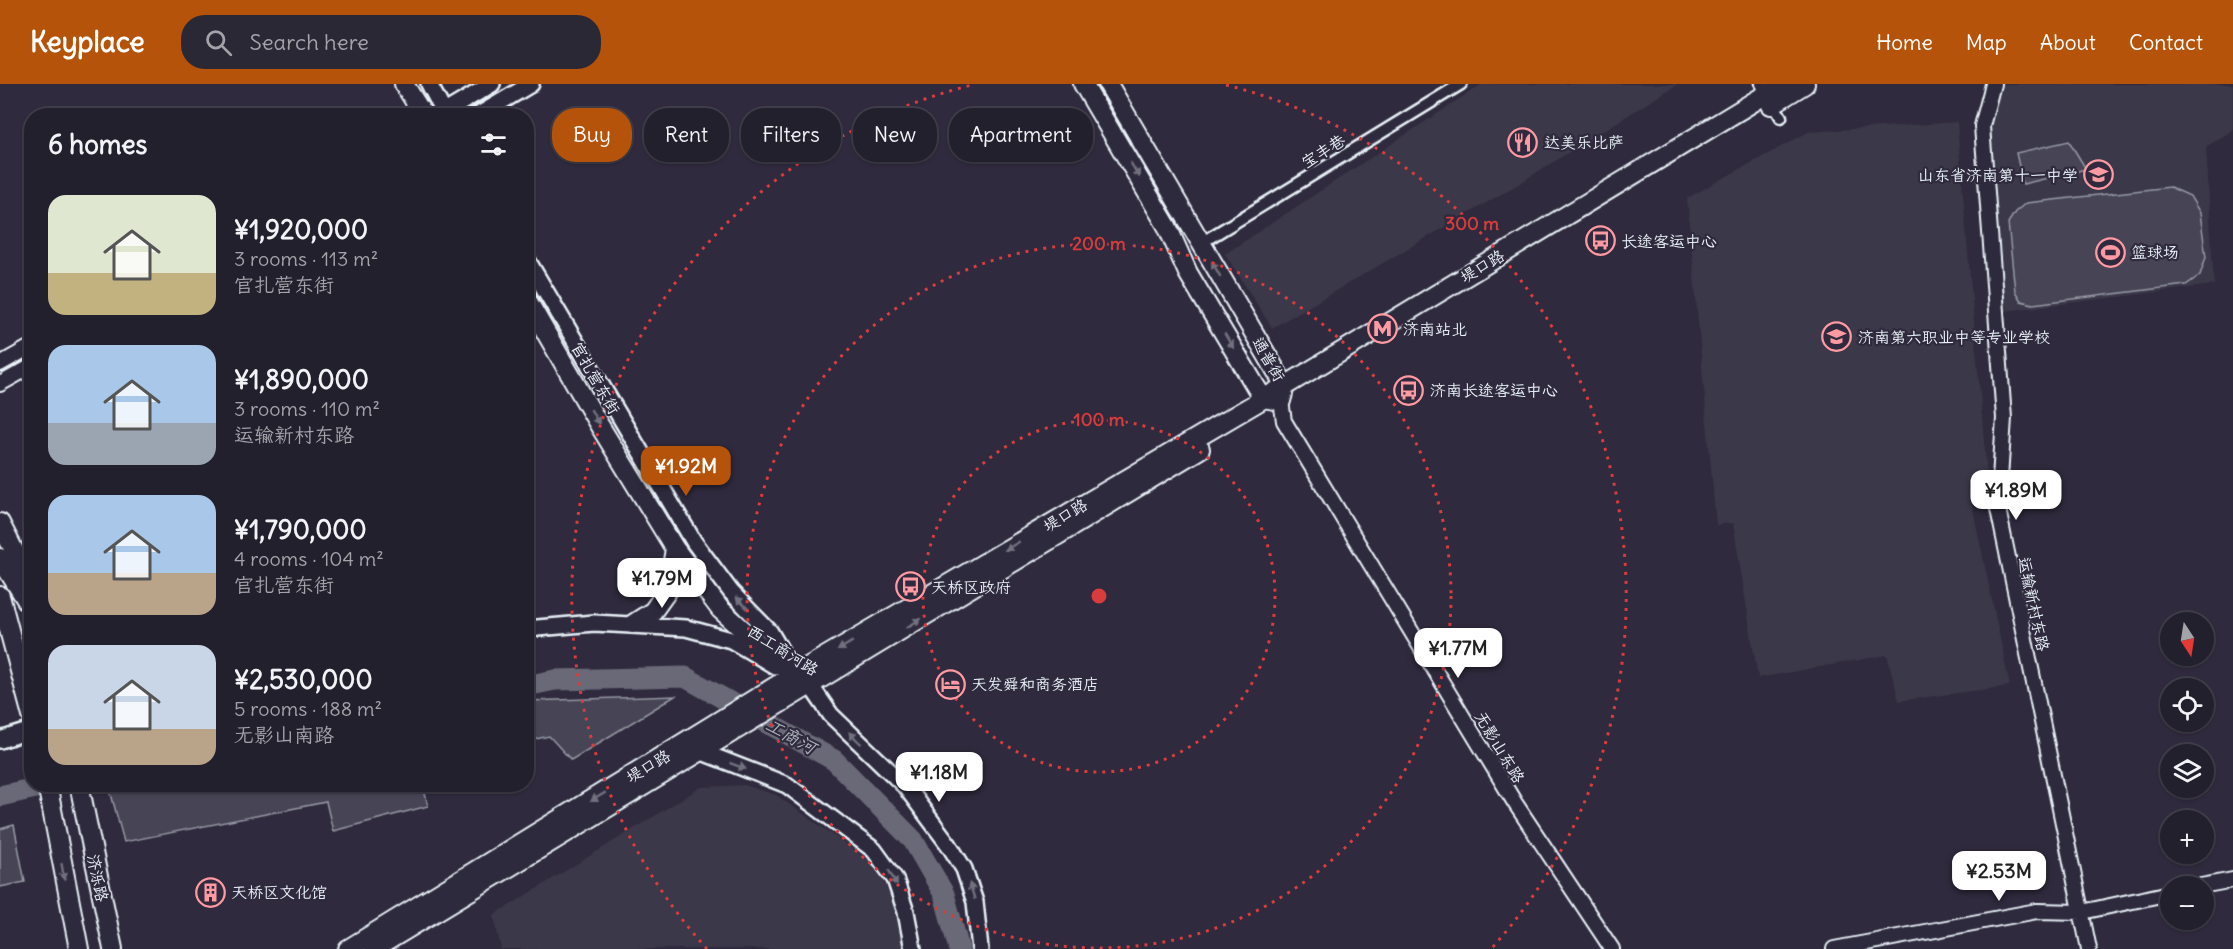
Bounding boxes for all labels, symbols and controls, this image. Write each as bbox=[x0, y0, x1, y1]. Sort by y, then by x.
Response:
search box bbox=[181, 15, 601, 69]
text: Keyplace bbox=[30, 24, 145, 60]
icon: search bbox=[202, 26, 235, 59]
text: Search here bbox=[250, 28, 369, 56]
text: Home bbox=[1876, 29, 1933, 56]
text: Map bbox=[1966, 29, 2007, 56]
text: About bbox=[2040, 29, 2096, 56]
text: Contact bbox=[2129, 29, 2203, 56]
chip: Buy bbox=[552, 108, 632, 162]
chip: Rent bbox=[644, 108, 729, 162]
chip: Filters bbox=[741, 108, 841, 162]
chip: New bbox=[853, 108, 937, 162]
chip: Apartment bbox=[949, 108, 1093, 162]
restaurant icon: 达美乐比萨 bbox=[1507, 126, 1539, 158]
text: 6 homes bbox=[48, 128, 147, 161]
icon: filters bbox=[477, 128, 510, 161]
street label: 宝丰巷 bbox=[1297, 130, 1349, 172]
place label: 达美乐比萨 bbox=[1544, 132, 1624, 152]
school or university icon: 山东省济南第十一中学 bbox=[2083, 159, 2115, 191]
one-way arrow bbox=[1129, 162, 1140, 178]
place label: 山东省济南第十一中学 bbox=[1918, 165, 2078, 185]
text: 300 m bbox=[1445, 212, 1499, 235]
text: ¥1,920,000 bbox=[234, 213, 368, 246]
icon: home bbox=[96, 219, 168, 291]
bus stop icon: 长途客运中心 bbox=[1584, 225, 1616, 257]
place label: 长途客运中心 bbox=[1621, 231, 1717, 251]
text: 200 m bbox=[1072, 232, 1126, 255]
sports icon: 篮球场 bbox=[2094, 236, 2126, 268]
place label: 篮球场 bbox=[2131, 242, 2179, 262]
street label: 堤口路 bbox=[1456, 245, 1508, 287]
text: 3 rooms · 113 m² bbox=[234, 246, 378, 271]
one-way arrow bbox=[1211, 261, 1222, 277]
text: 官扎营东街 bbox=[234, 272, 334, 297]
metro station icon: 济南站北 bbox=[1366, 313, 1398, 345]
place label: 济南站北 bbox=[1403, 319, 1467, 339]
school or university icon: 济南第六职业中等专业学校 bbox=[1821, 321, 1853, 353]
place label: 济南第六职业中等专业学校 bbox=[1858, 327, 2050, 347]
one-way arrow bbox=[1223, 333, 1234, 349]
street label: 通普街 bbox=[1248, 333, 1290, 385]
street label: 官扎营东街 bbox=[567, 338, 625, 418]
text: ¥1,890,000 bbox=[234, 363, 369, 396]
icon: home bbox=[96, 369, 168, 441]
bus stop icon: 济南长途客运中心 bbox=[1393, 374, 1425, 406]
place label: 济南长途客运中心 bbox=[1430, 380, 1558, 400]
text: 3 rooms · 110 m² bbox=[234, 396, 380, 421]
text: 100 m bbox=[1074, 408, 1125, 431]
one-way arrow bbox=[590, 409, 600, 426]
text: 运输新村东路 bbox=[234, 422, 354, 447]
pin: ¥1.92M bbox=[637, 446, 735, 497]
text: ¥1.92M bbox=[655, 453, 717, 478]
pin: ¥1.89M bbox=[1967, 470, 2065, 521]
text: ¥1.89M bbox=[1984, 477, 2048, 502]
street label: 堤口路 bbox=[1039, 494, 1091, 536]
text: ¥1,790,000 bbox=[234, 513, 367, 546]
icon: home bbox=[96, 519, 168, 591]
one-way arrow bbox=[1004, 541, 1020, 552]
text: 4 rooms · 104 m² bbox=[234, 546, 384, 571]
street label: 运输新村东路 bbox=[2014, 555, 2054, 653]
pin: ¥1.79M bbox=[613, 558, 711, 609]
text: ¥1.79M bbox=[631, 565, 693, 590]
bus stop icon: 天桥区政府 bbox=[894, 571, 926, 603]
text: 官扎营东街 bbox=[234, 572, 334, 597]
place label: 天桥区政府 bbox=[931, 577, 1011, 597]
centre of rings bbox=[1089, 586, 1109, 606]
one-way arrow bbox=[736, 596, 750, 610]
north arrow bbox=[2160, 612, 2214, 666]
map controls bbox=[2160, 612, 2214, 930]
one-way arrow bbox=[906, 618, 922, 629]
street label: 西工商河路 bbox=[744, 620, 822, 680]
pin: ¥1.77M bbox=[1409, 628, 1507, 679]
text: ¥1.77M bbox=[1428, 635, 1488, 660]
one-way arrow bbox=[836, 640, 853, 650]
text: ¥2,530,000 bbox=[234, 663, 373, 696]
hotel icon: 天发舜和商务酒店 bbox=[934, 668, 966, 700]
icon: home bbox=[96, 669, 168, 741]
place label: 天发舜和商务酒店 bbox=[971, 674, 1099, 694]
button: locate bbox=[2160, 678, 2214, 732]
text: 5 rooms · 188 m² bbox=[234, 696, 382, 721]
street label: 无影山东路 bbox=[1471, 708, 1529, 786]
water label: 工商河 bbox=[762, 713, 823, 761]
text: 无影山南路 bbox=[234, 722, 334, 747]
one-way arrow bbox=[847, 731, 862, 745]
button: layers bbox=[2160, 744, 2214, 798]
street label: 堤口路 bbox=[622, 745, 674, 787]
pin: ¥1.18M bbox=[890, 752, 988, 803]
text: ¥1.18M bbox=[910, 759, 968, 784]
one-way arrow bbox=[730, 761, 748, 771]
one-way arrow bbox=[590, 791, 606, 802]
button: + bbox=[2160, 810, 2214, 864]
pin: ¥2.53M bbox=[1950, 851, 2048, 902]
street label: 济泺路 bbox=[83, 852, 113, 904]
text: ¥2.53M bbox=[1966, 858, 2032, 883]
one-way arrow bbox=[59, 862, 68, 881]
one-way arrow bbox=[888, 870, 898, 887]
building icon: 天桥区文化馆 bbox=[194, 876, 226, 908]
button: − bbox=[2160, 876, 2214, 930]
place label: 天桥区文化馆 bbox=[231, 882, 327, 902]
one-way arrow bbox=[966, 882, 976, 900]

